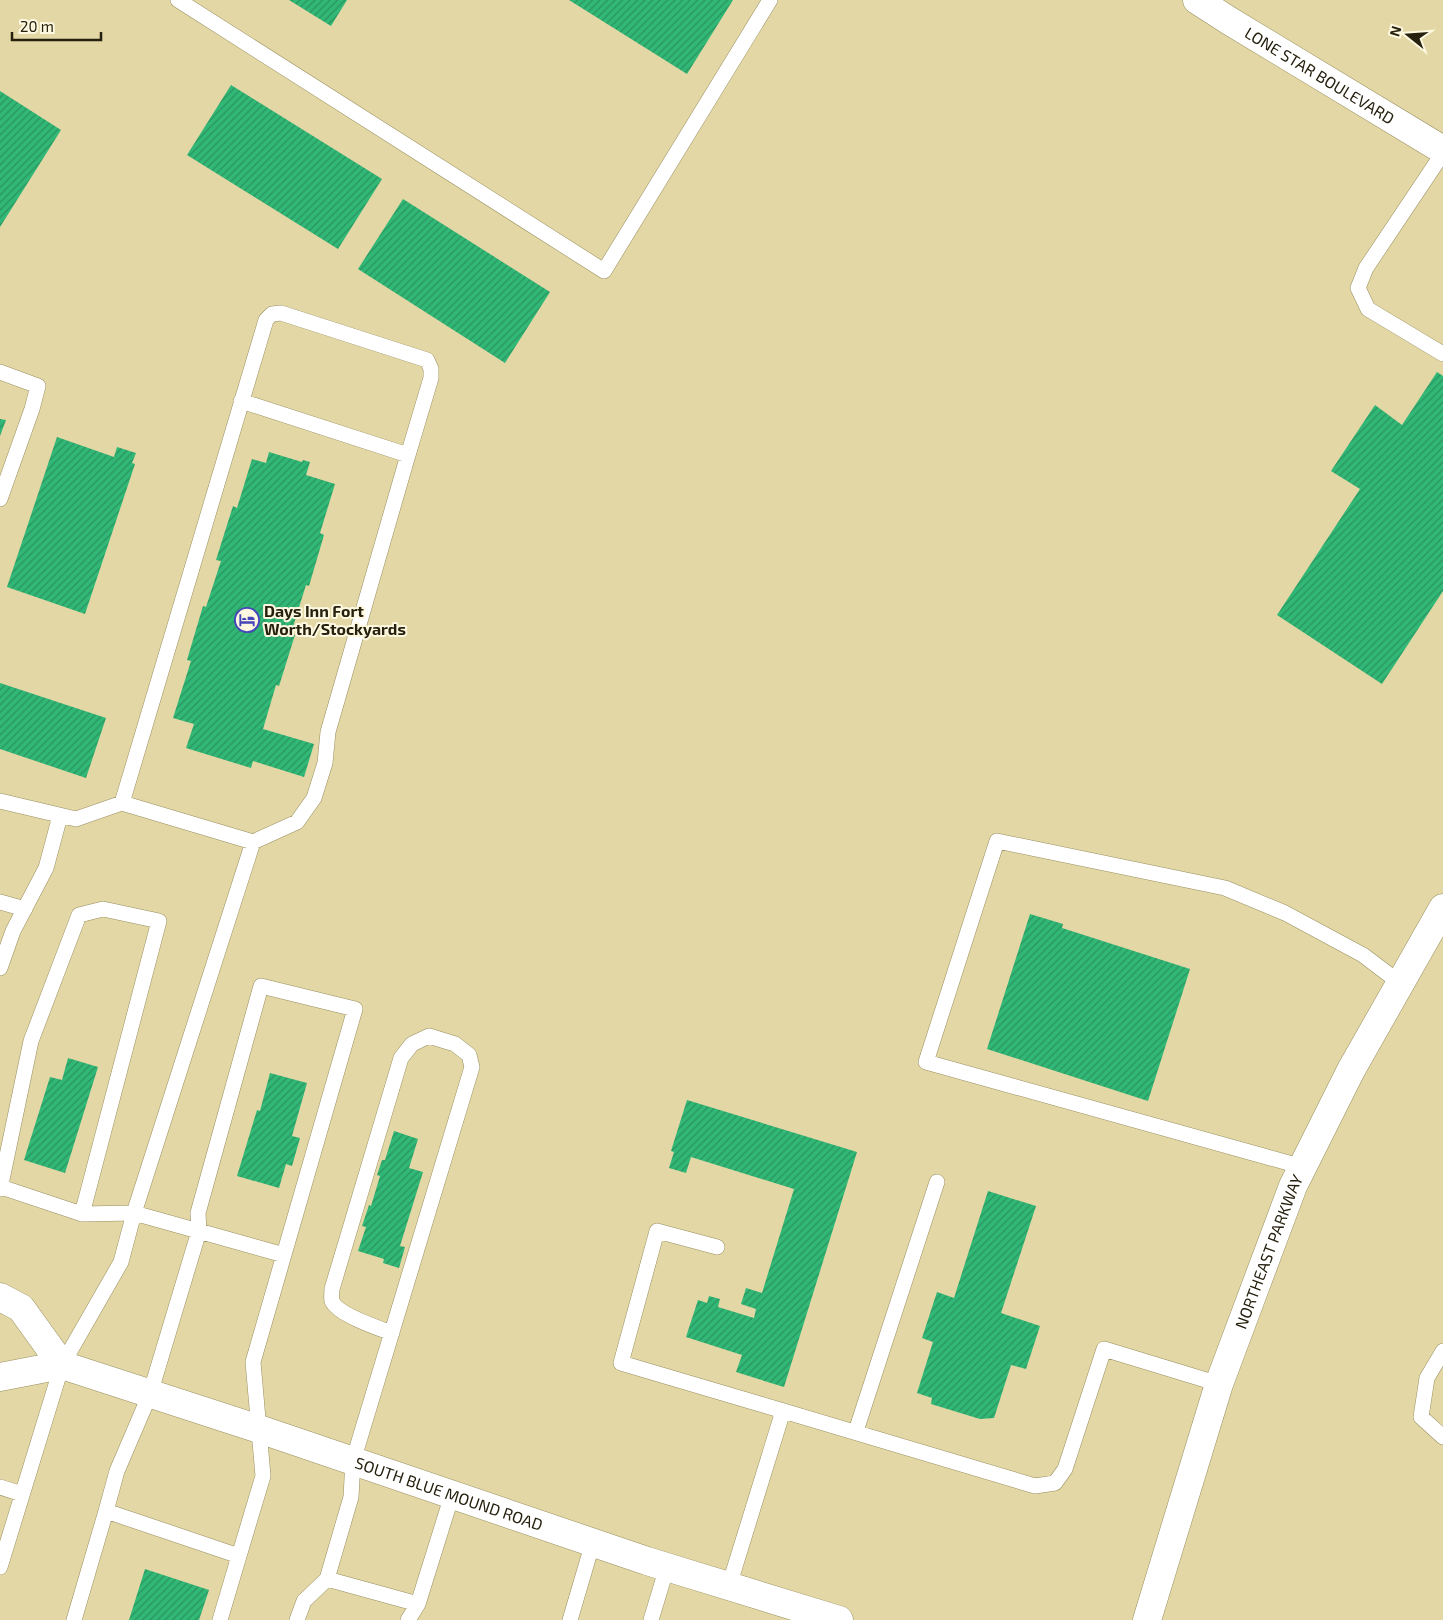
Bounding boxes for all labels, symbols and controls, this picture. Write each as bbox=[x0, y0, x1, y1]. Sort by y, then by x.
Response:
scale bar bbox=[12, 10, 101, 42]
north arrow bbox=[1383, 10, 1433, 60]
text: 20 m bbox=[20, 17, 54, 35]
street label: LONE STAR BOULEVARD bbox=[1242, 24, 1398, 128]
place label: Days Inn Fort Worth/Stockyards bbox=[264, 601, 406, 639]
hotel icon: Days Inn Fort Worth/Stockyards bbox=[234, 607, 260, 633]
street label: NORTHEAST PARKWAY bbox=[1230, 1171, 1306, 1331]
street label: SOUTH BLUE MOUND ROAD bbox=[353, 1452, 545, 1534]

